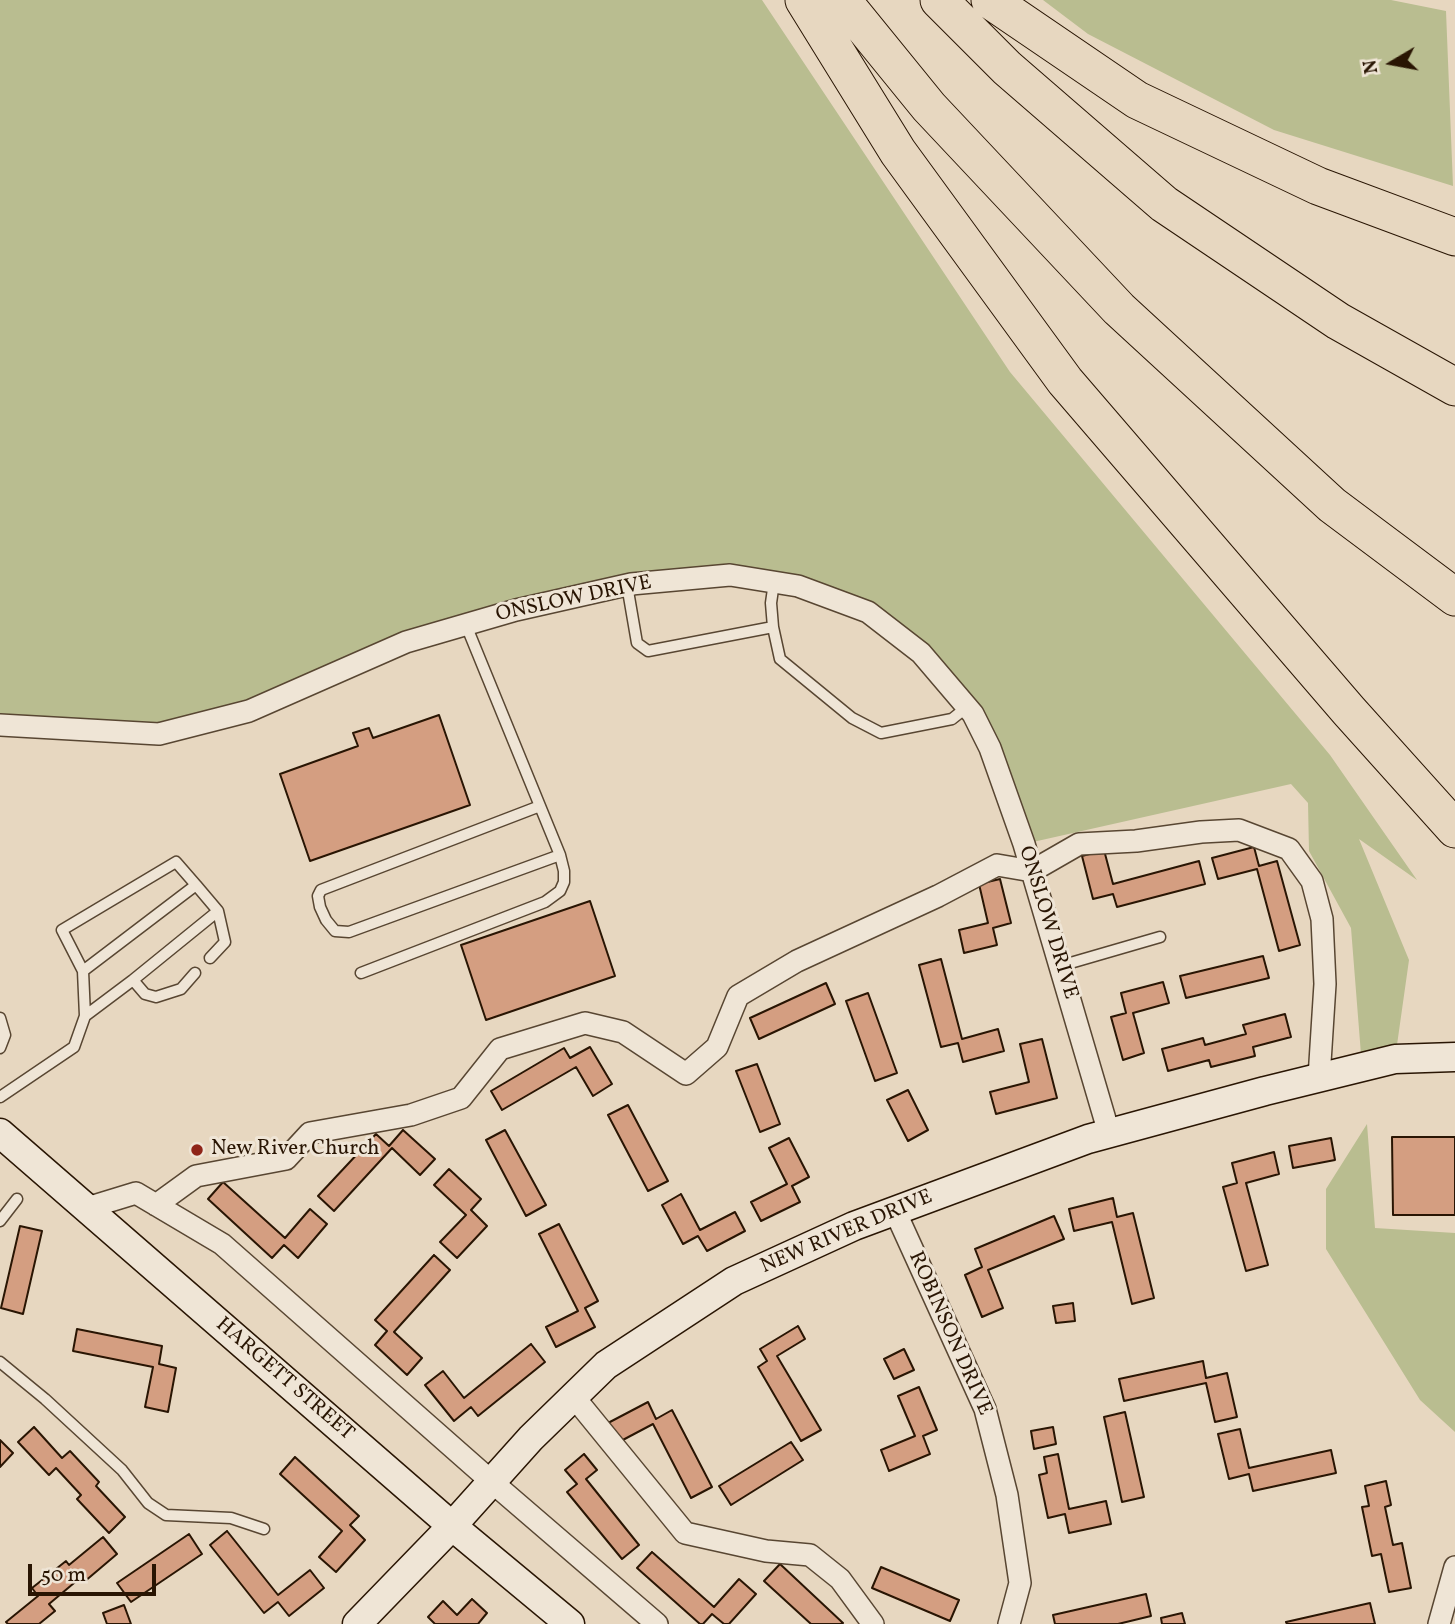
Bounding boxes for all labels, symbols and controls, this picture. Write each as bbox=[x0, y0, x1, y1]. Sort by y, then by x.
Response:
north arrow bbox=[1357, 28, 1427, 98]
text: N bbox=[1357, 58, 1385, 76]
street label: ONSLOW DRIVE bbox=[494, 571, 654, 629]
street label: ONSLOW DRIVE bbox=[1012, 843, 1082, 1003]
place label: New River Church bbox=[211, 1137, 380, 1163]
marker: New River Church bbox=[189, 1142, 205, 1158]
street label: NEW RIVER DRIVE bbox=[757, 1185, 937, 1281]
street label: ROBINSON DRIVE bbox=[902, 1248, 996, 1420]
street label: HARGETT STREET bbox=[210, 1313, 358, 1447]
scale bar bbox=[32, 1550, 159, 1594]
text: 50 m bbox=[41, 1561, 86, 1590]

